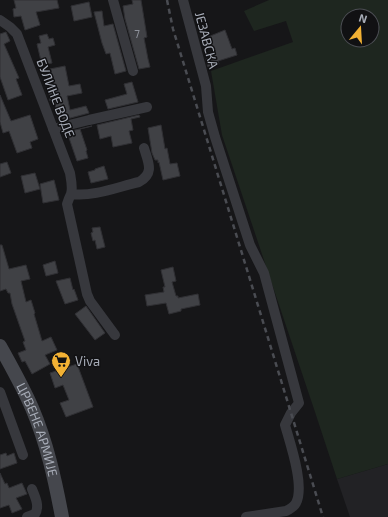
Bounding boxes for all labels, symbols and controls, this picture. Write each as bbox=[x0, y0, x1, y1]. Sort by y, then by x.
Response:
north arrow bbox=[340, 8, 380, 48]
street label: ЈЕЗАВСКА bbox=[192, 10, 222, 70]
text: N bbox=[357, 11, 369, 25]
house number: 7 bbox=[134, 27, 140, 40]
street label: БУЛИНЕ ВОДЕ bbox=[34, 56, 78, 140]
supermarket icon: Viva bbox=[50, 350, 72, 378]
place label: Viva bbox=[75, 353, 100, 369]
street label: ЦРВЕНЕ АРМИЈЕ bbox=[13, 380, 61, 478]

